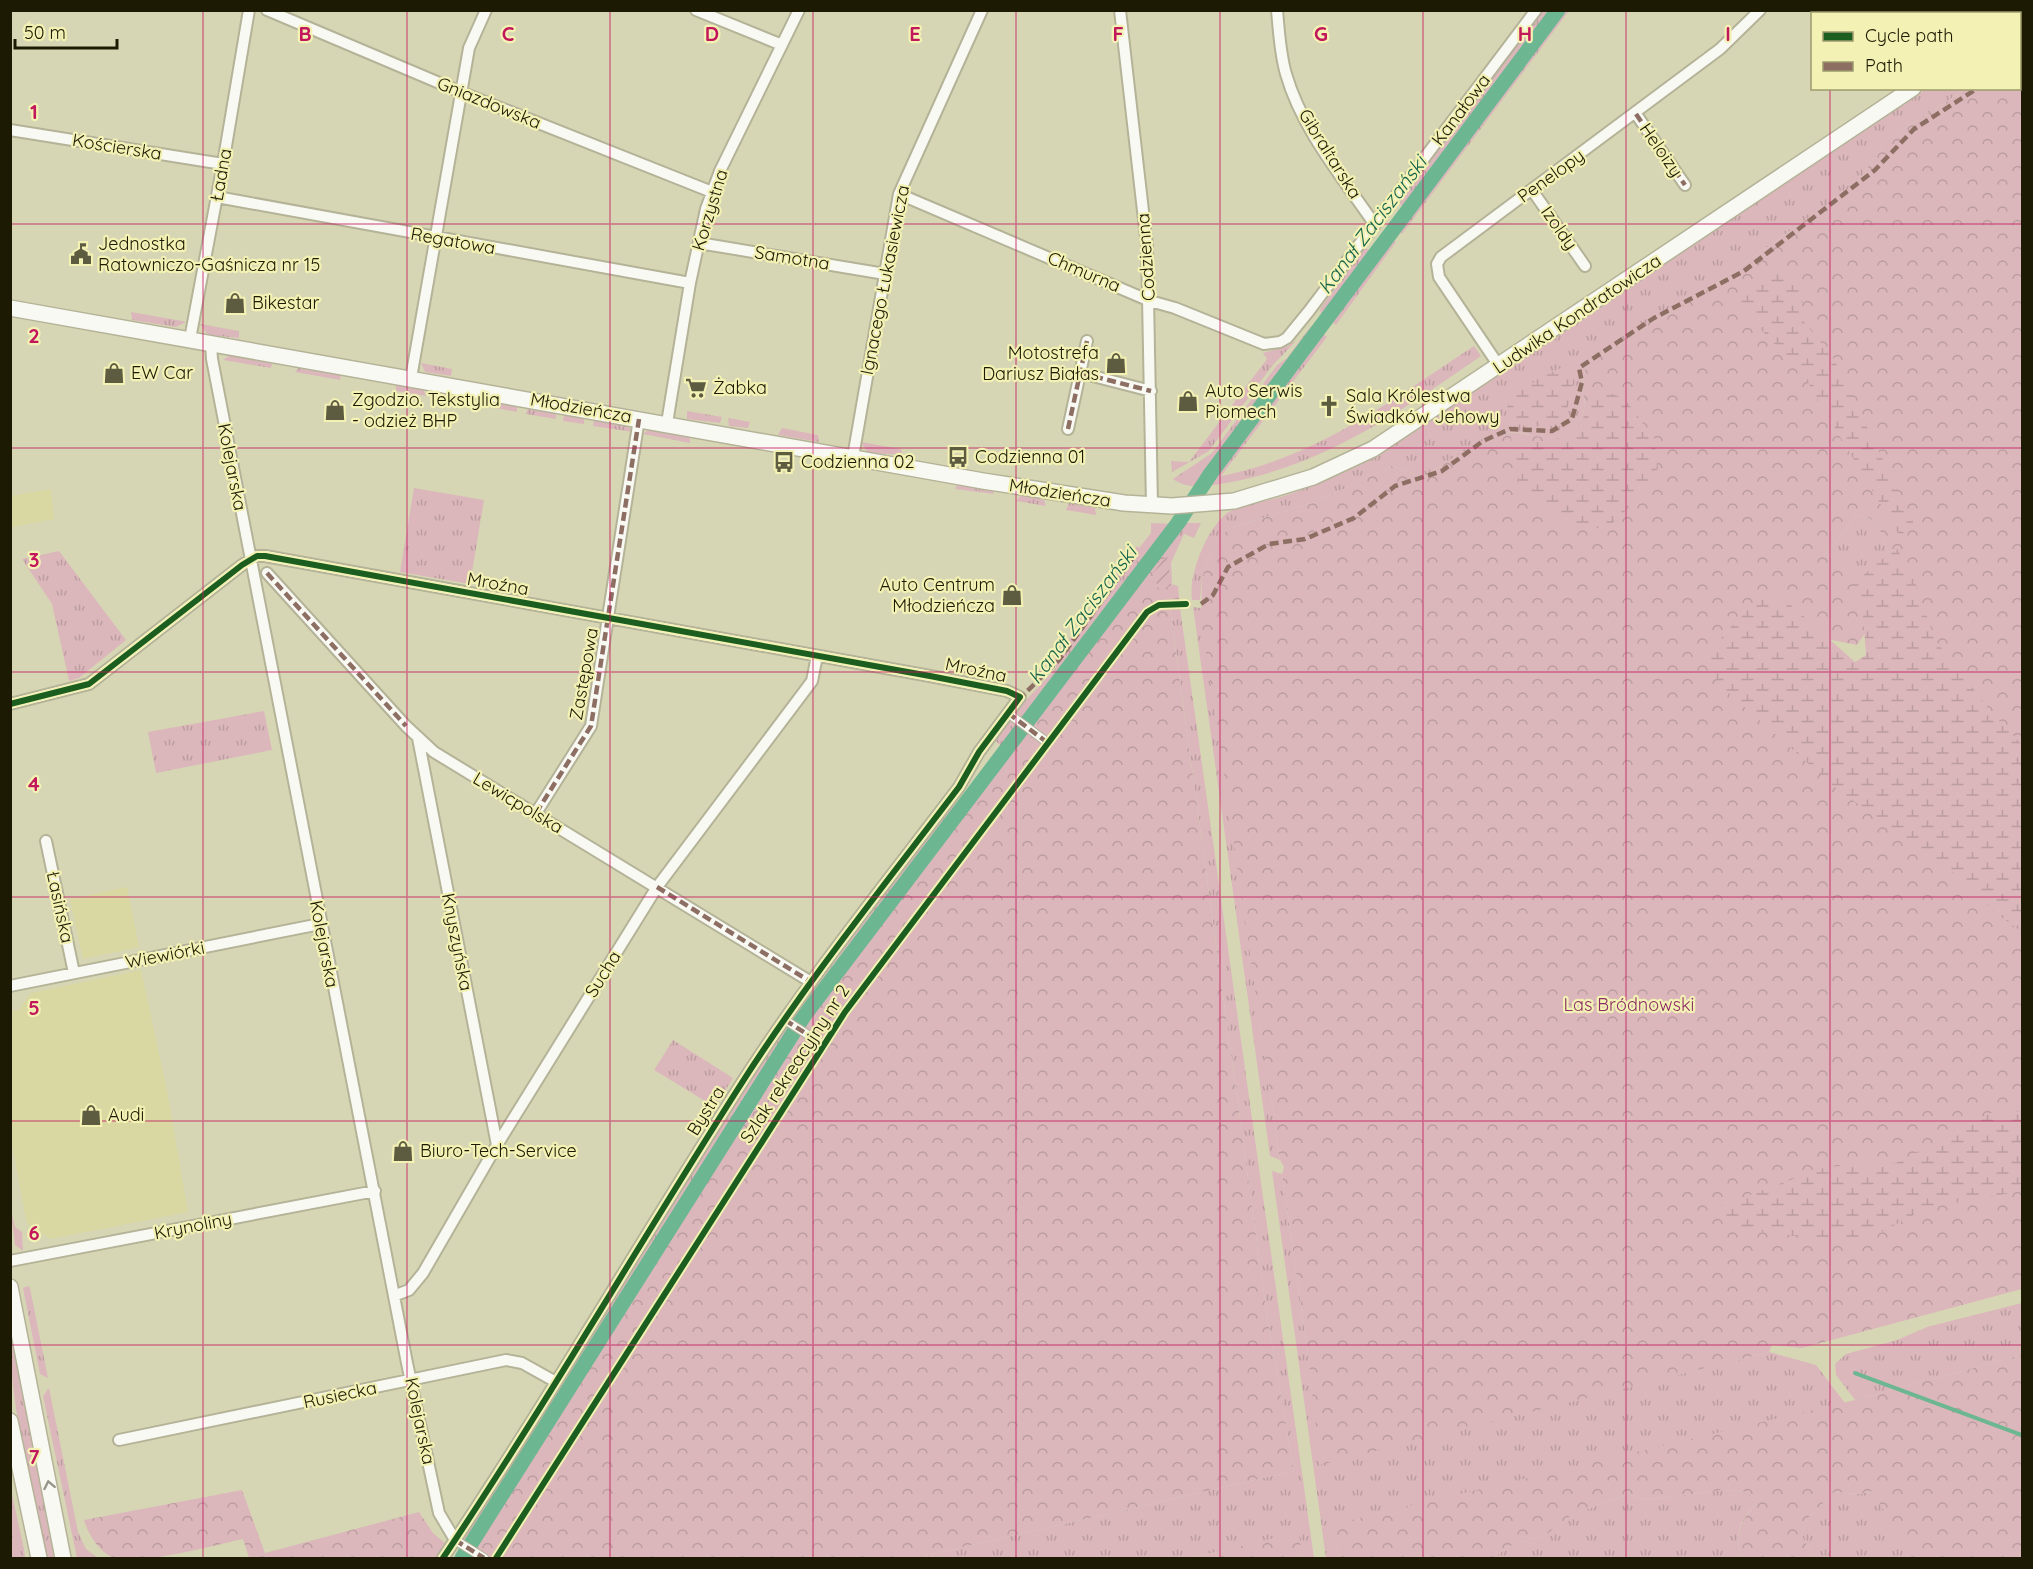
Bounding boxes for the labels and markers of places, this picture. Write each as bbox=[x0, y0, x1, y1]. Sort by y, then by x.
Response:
place label: Jednostka Ratowniczo-Gaśnicza nr 15 bbox=[98, 232, 320, 276]
public building icon: Jednostka Ratowniczo-Gaśnicza nr 15 bbox=[69, 242, 93, 266]
shop icon: Bikestar bbox=[223, 291, 247, 315]
place label: Bikestar bbox=[252, 291, 319, 314]
place label: Motostrefa Dariusz Białas bbox=[982, 341, 1099, 385]
shop icon: Motostrefa Dariusz Białas bbox=[1104, 351, 1128, 375]
shop icon: EW Car bbox=[102, 361, 126, 385]
place label: EW Car bbox=[131, 361, 193, 384]
supermarket icon: Żabka bbox=[684, 376, 708, 400]
place label: Żabka bbox=[713, 376, 767, 399]
place label: Auto Serwis Piomech bbox=[1205, 379, 1302, 423]
place label: Sala Królestwa Świadków Jehowy bbox=[1346, 384, 1500, 428]
place label: Zgodzio. Tekstylia - odzież BHP bbox=[352, 388, 500, 432]
shop icon: Auto Serwis Piomech bbox=[1176, 389, 1200, 413]
church icon: Sala Królestwa Świadków Jehowy bbox=[1317, 394, 1341, 418]
shop icon: Zgodzio. Tekstylia - odzież BHP bbox=[323, 398, 347, 422]
bus stop icon: Codzienna 01 bbox=[946, 445, 970, 469]
place label: Codzienna 01 bbox=[975, 445, 1085, 468]
bus stop icon: Codzienna 02 bbox=[772, 450, 796, 474]
place label: Codzienna 02 bbox=[801, 450, 915, 473]
place label: Auto Centrum Młodzieńcza bbox=[879, 573, 995, 617]
shop icon: Auto Centrum Młodzieńcza bbox=[1000, 583, 1024, 607]
shop icon: Audi bbox=[79, 1103, 103, 1127]
place label: Audi bbox=[108, 1103, 144, 1126]
shop icon: Biuro-Tech-Service bbox=[391, 1139, 415, 1163]
place label: Biuro-Tech-Service bbox=[420, 1139, 577, 1162]

